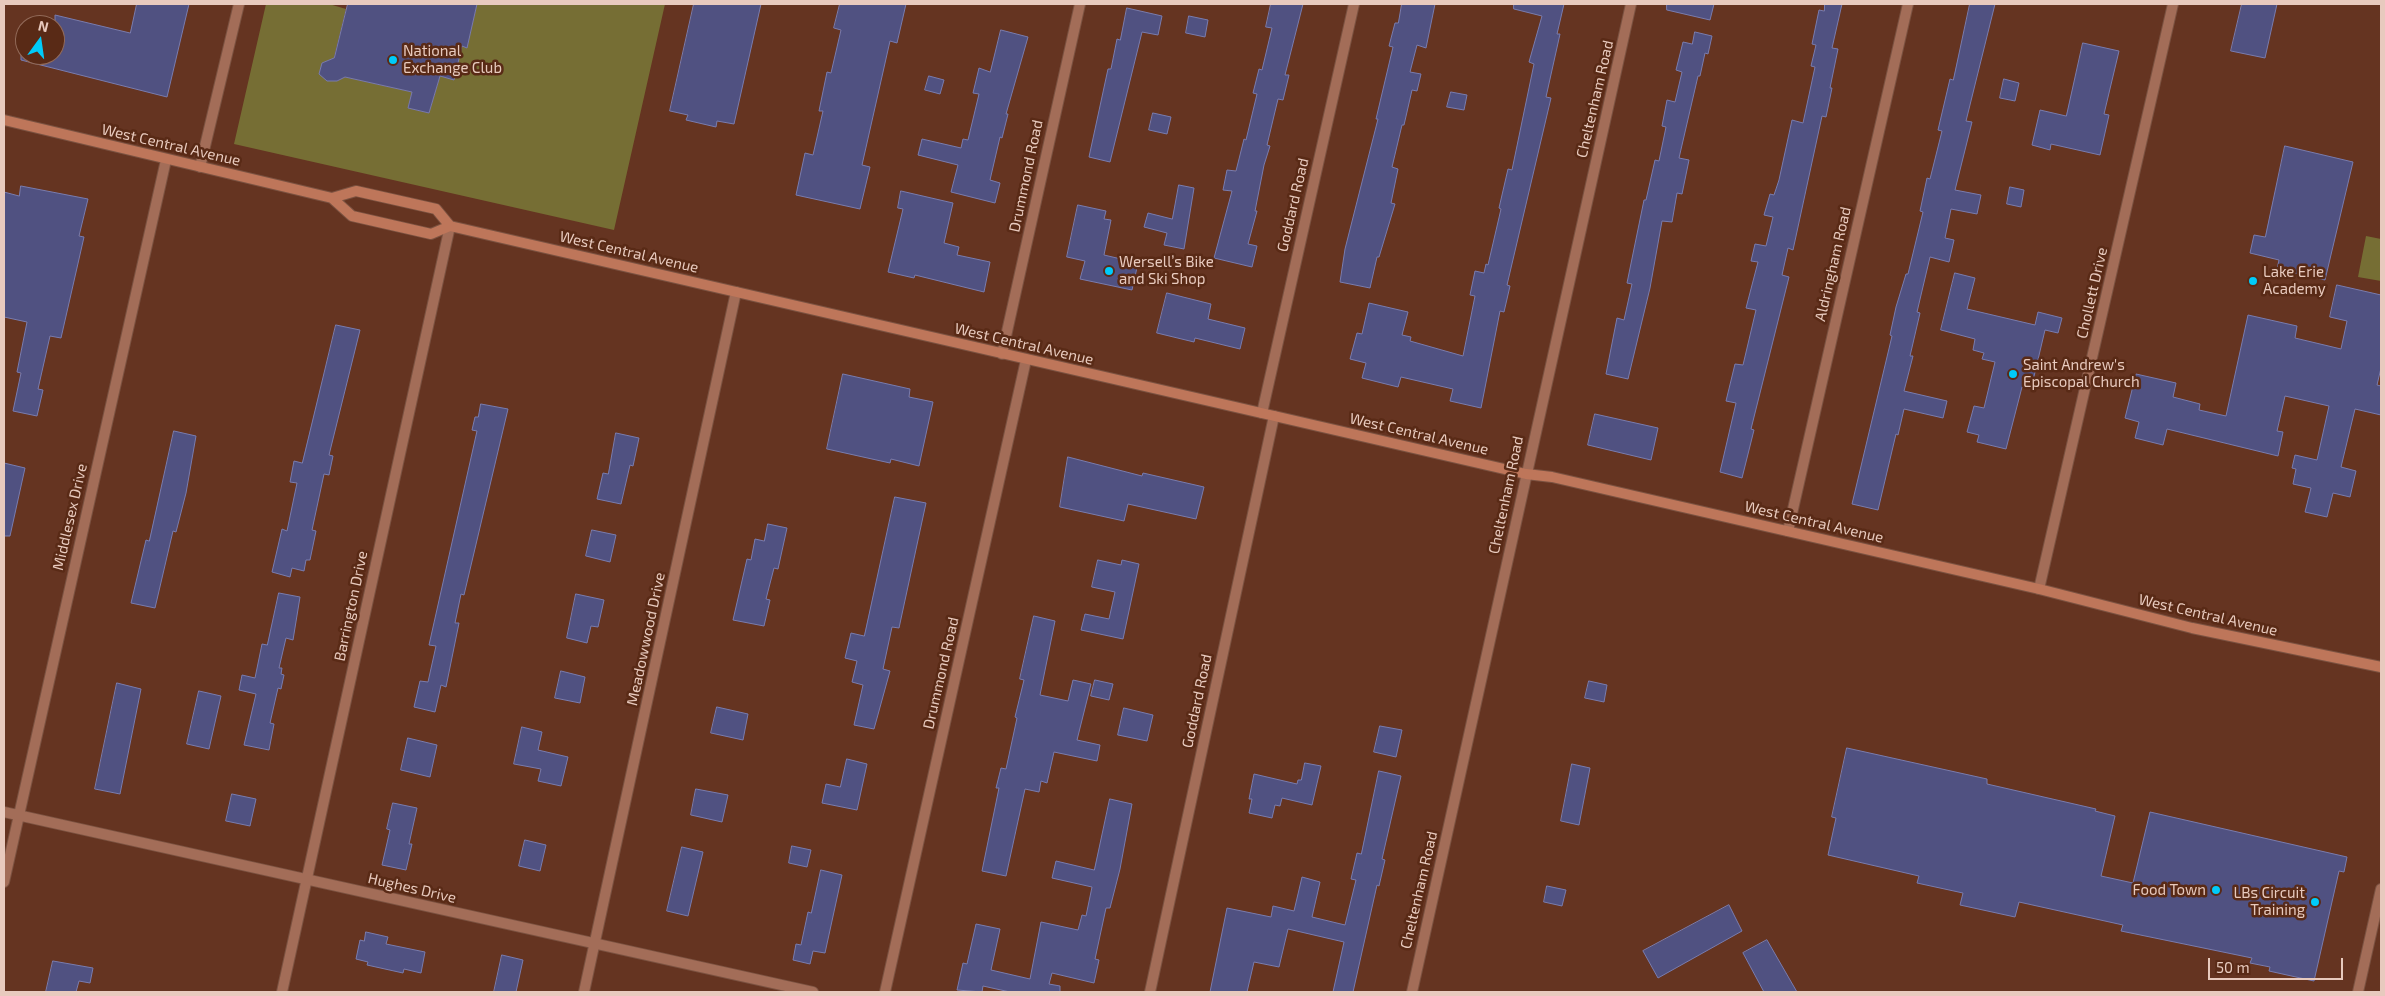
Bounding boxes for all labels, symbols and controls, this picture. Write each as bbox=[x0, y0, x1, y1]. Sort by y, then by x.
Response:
north arrow bbox=[15, 15, 65, 65]
text: N bbox=[37, 16, 50, 35]
street label: Cheltenham Road bbox=[1573, 38, 1617, 160]
place label: National Exchange Club bbox=[403, 42, 502, 77]
marker: National Exchange Club bbox=[387, 54, 399, 66]
street label: Drummond Road bbox=[1005, 118, 1047, 234]
street label: West Central Avenue bbox=[100, 120, 242, 170]
street label: Goddard Road bbox=[1273, 156, 1313, 254]
street label: Aldringham Road bbox=[1811, 205, 1855, 323]
street label: West Central Avenue bbox=[558, 227, 700, 277]
street label: Chollett Drive bbox=[2073, 246, 2111, 340]
place label: Wersell’s Bike and Ski Shop bbox=[1119, 253, 1214, 288]
place label: Lake Erie Academy bbox=[2263, 263, 2326, 298]
marker: Wersell’s Bike and Ski Shop bbox=[1103, 265, 1115, 277]
marker: Lake Erie Academy bbox=[2247, 275, 2259, 287]
street label: West Central Avenue bbox=[953, 319, 1095, 369]
place label: Saint Andrew's Episcopal Church bbox=[2023, 356, 2140, 391]
marker: Saint Andrew's Episcopal Church bbox=[2007, 368, 2019, 380]
street label: West Central Avenue bbox=[1348, 409, 1490, 459]
street label: Cheltenham Road bbox=[1485, 434, 1527, 556]
street label: Middlesex Drive bbox=[49, 462, 91, 572]
street label: West Central Avenue bbox=[1743, 497, 1885, 547]
street label: Barrington Drive bbox=[331, 549, 371, 663]
street label: Meadowwood Drive bbox=[623, 571, 669, 707]
street label: West Central Avenue bbox=[2137, 590, 2279, 640]
street label: Drummond Road bbox=[919, 615, 963, 731]
street label: Goddard Road bbox=[1178, 652, 1216, 750]
street label: Cheltenham Road bbox=[1397, 829, 1441, 951]
street label: Hughes Drive bbox=[366, 869, 458, 907]
place label: Food Town bbox=[2133, 881, 2206, 899]
marker: Food Town bbox=[2210, 884, 2222, 896]
place label: LBs Circuit Training bbox=[2234, 884, 2305, 919]
marker: LBs Circuit Training bbox=[2309, 896, 2321, 908]
scale bar bbox=[2210, 948, 2345, 980]
text: 50 m bbox=[2216, 958, 2250, 976]

